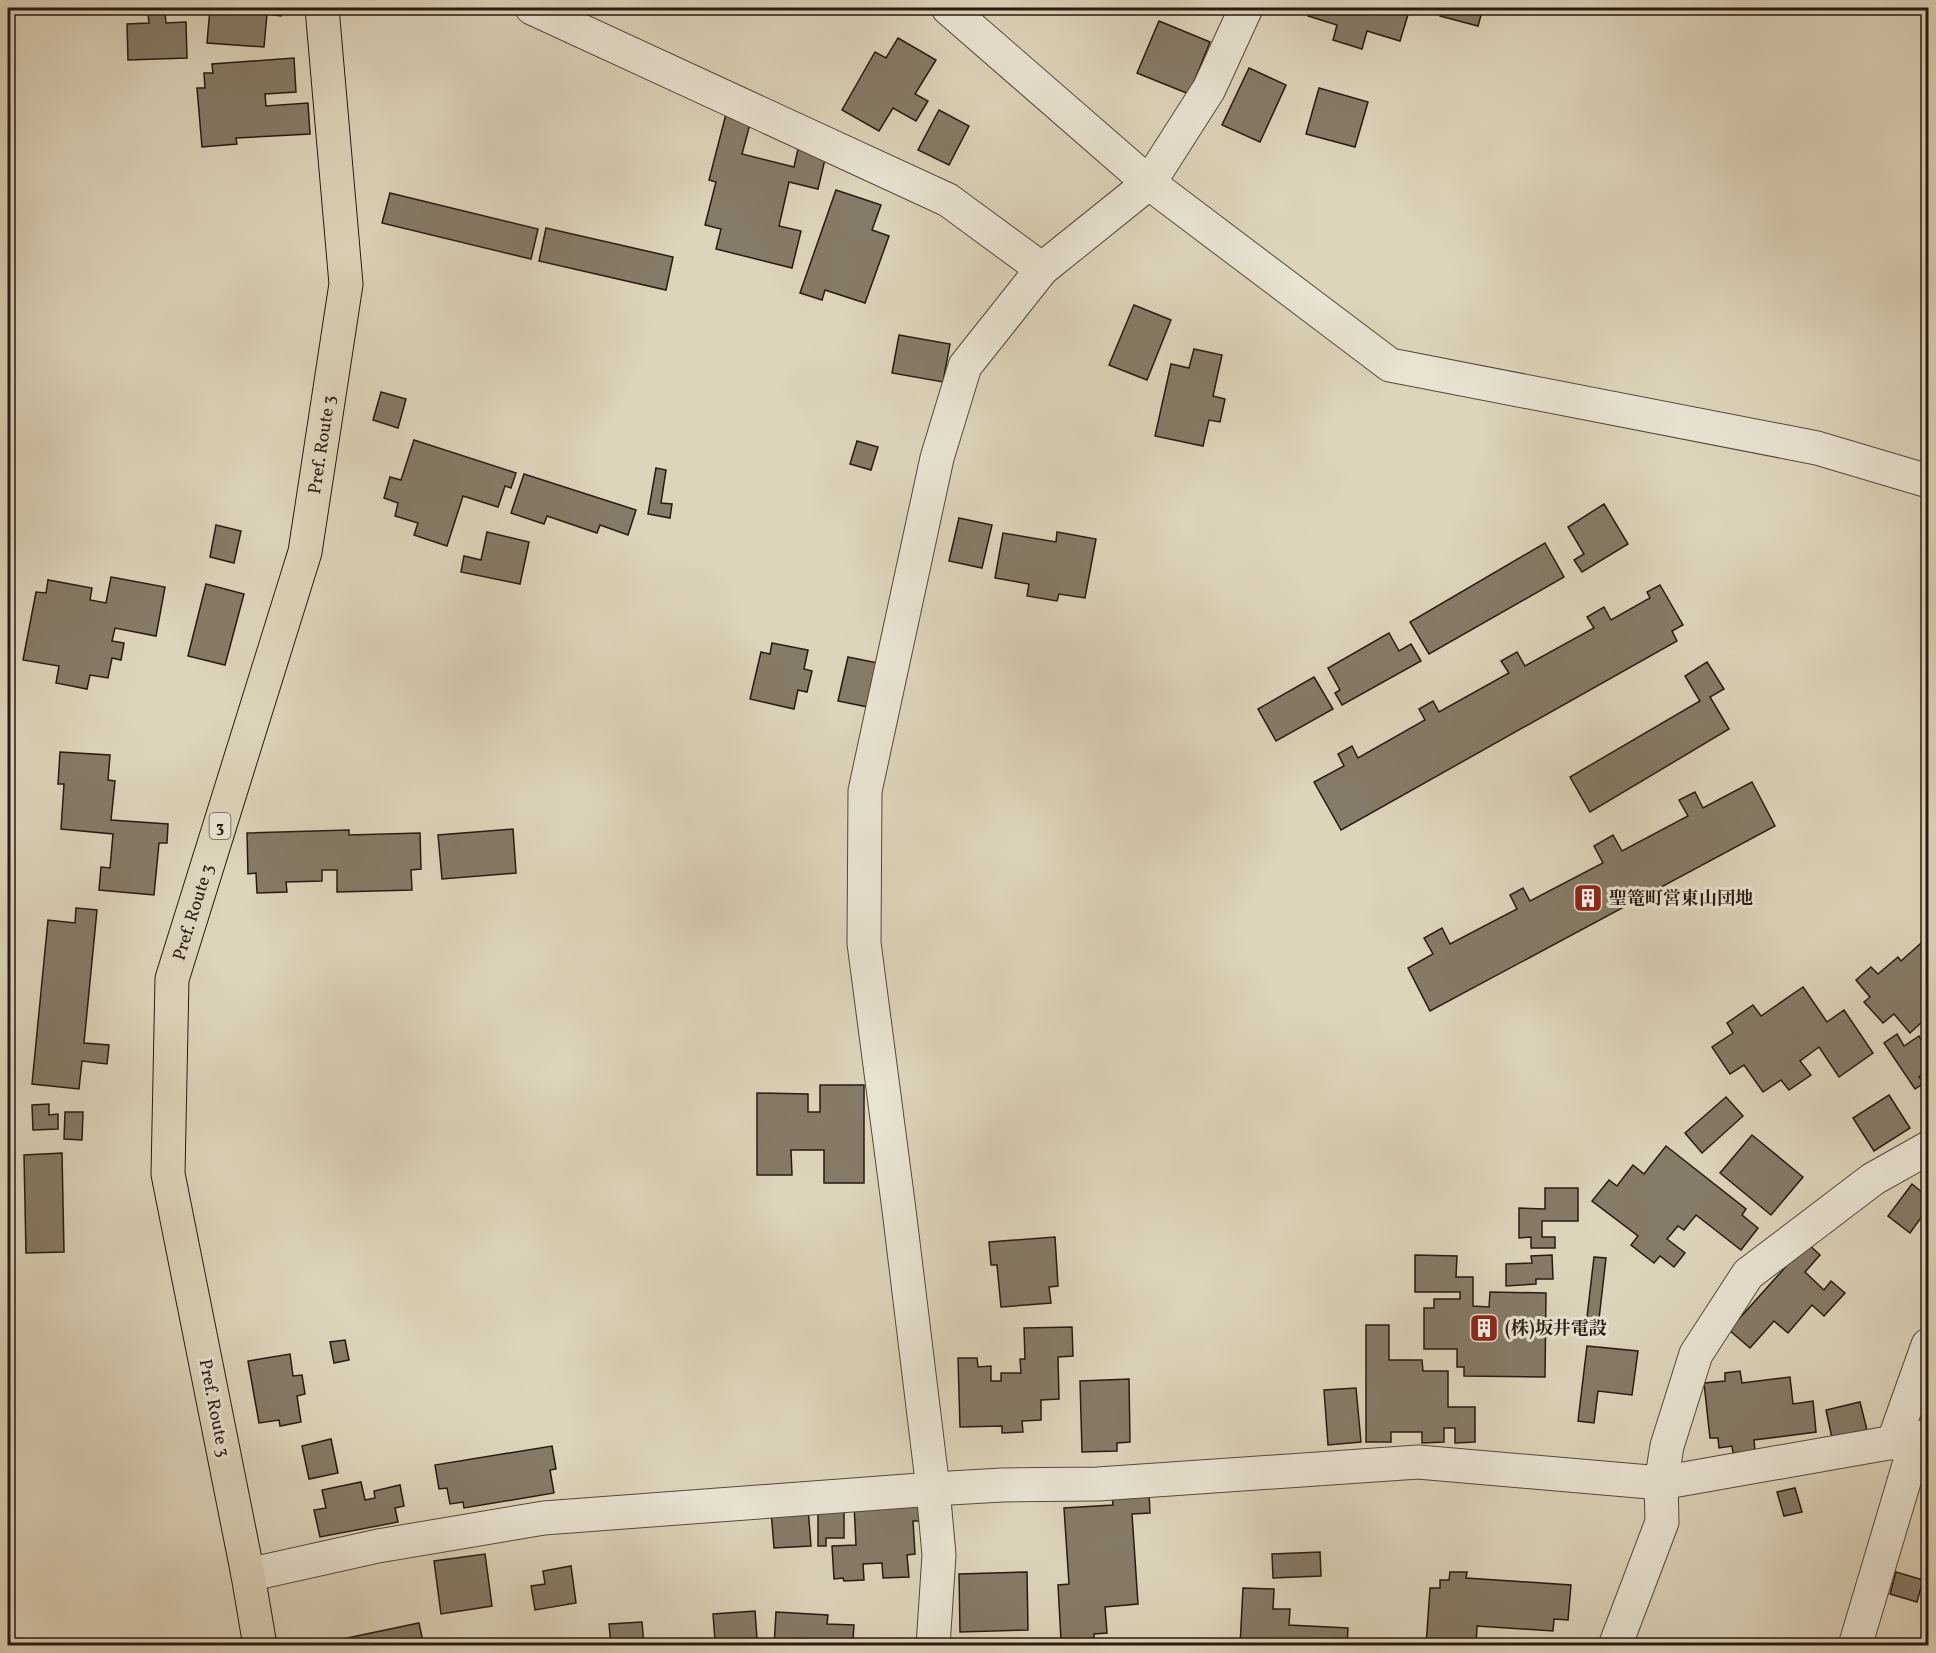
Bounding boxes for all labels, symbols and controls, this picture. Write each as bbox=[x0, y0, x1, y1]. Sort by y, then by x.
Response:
street label: Pref. Route 3 bbox=[303, 393, 343, 496]
road number: 3 bbox=[210, 813, 230, 839]
street label: Pref. Route 3 bbox=[167, 861, 221, 964]
building icon: 聖篭町営東山団地 bbox=[1572, 882, 1604, 914]
place label: 聖篭町営東山団地 bbox=[1609, 887, 1753, 912]
building icon: (株)坂井電設 bbox=[1468, 1312, 1500, 1344]
place label: (株)坂井電設 bbox=[1505, 1317, 1607, 1342]
street label: Pref. Route 3 bbox=[192, 1357, 235, 1460]

